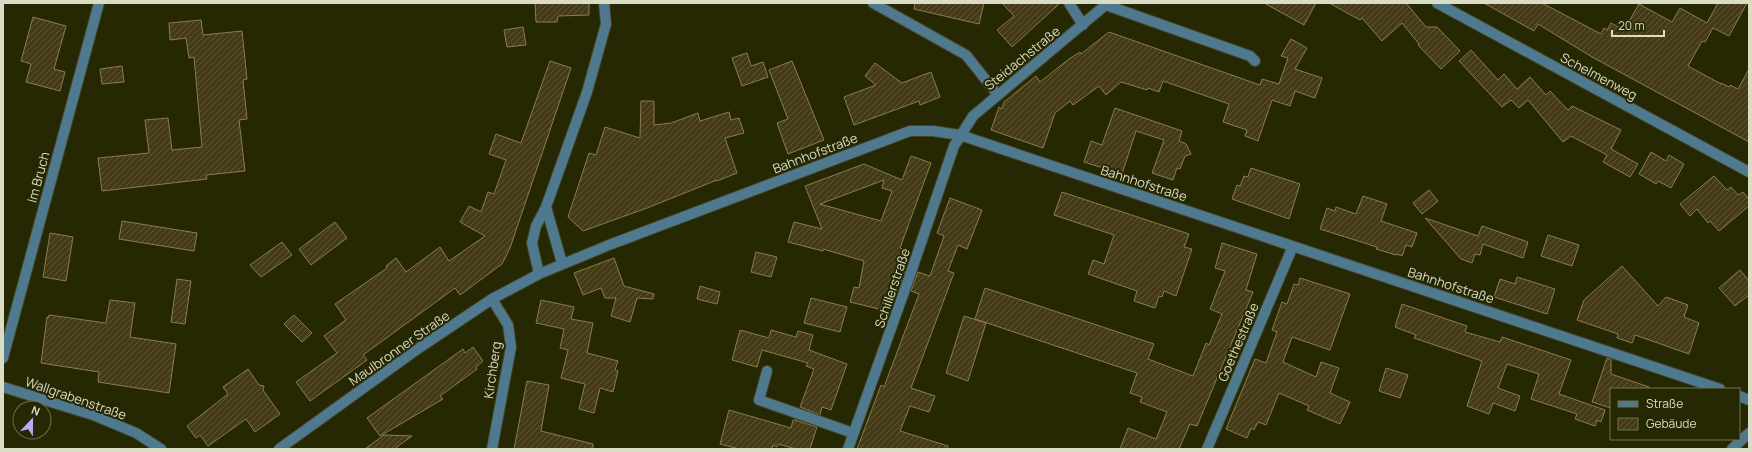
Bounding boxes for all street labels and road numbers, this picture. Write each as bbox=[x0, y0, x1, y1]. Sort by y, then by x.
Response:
street label: Steidachstraße bbox=[980, 22, 1064, 94]
street label: Schelmenweg bbox=[1557, 48, 1641, 104]
street label: Bahnhofstraße bbox=[770, 128, 860, 177]
street label: Im Bruch bbox=[23, 150, 53, 204]
street label: Bahnhofstraße bbox=[1099, 161, 1190, 206]
street label: Schillerstraße bbox=[870, 245, 914, 330]
street label: Bahnhofstraße bbox=[1406, 263, 1497, 308]
street label: Goethestraße bbox=[1213, 299, 1263, 384]
street label: Maulbronner Straße bbox=[345, 306, 453, 390]
street label: Kirchberg bbox=[479, 340, 505, 400]
street label: Wallgrabenstraße bbox=[23, 372, 129, 424]

